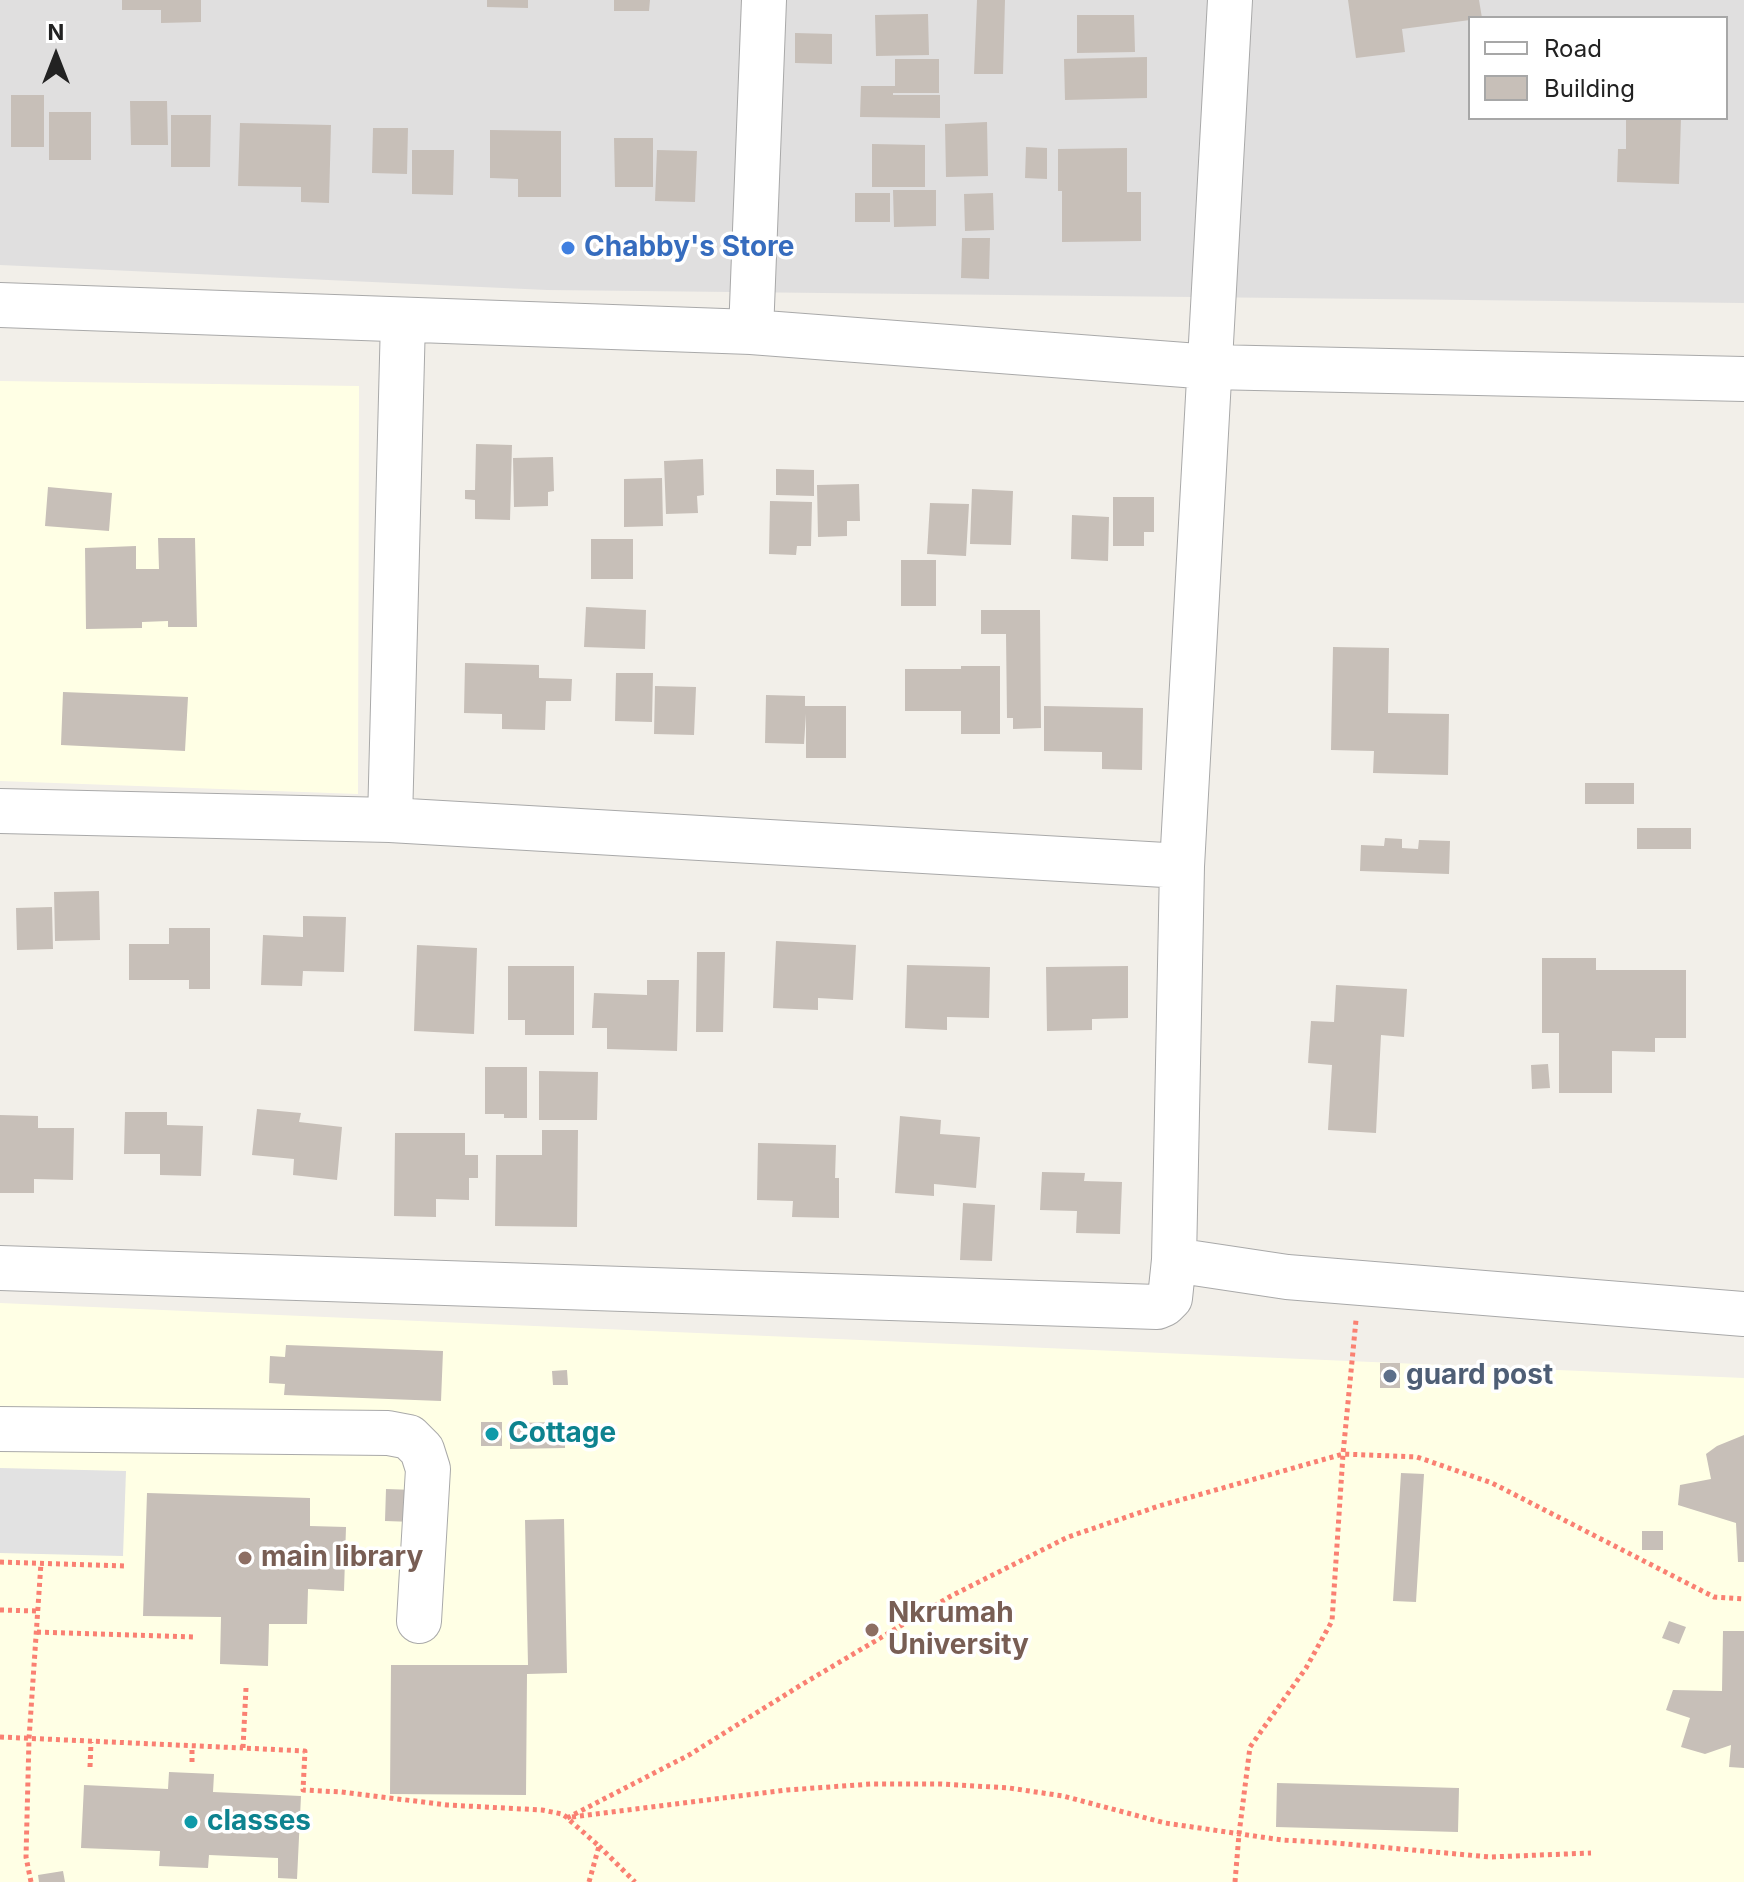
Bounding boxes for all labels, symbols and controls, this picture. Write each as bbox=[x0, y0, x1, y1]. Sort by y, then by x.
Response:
north arrow bbox=[16, 16, 96, 96]
legend bbox=[1468, 16, 1728, 120]
text: N bbox=[48, 19, 64, 45]
text: Road bbox=[1544, 34, 1602, 63]
text: Building bbox=[1544, 74, 1635, 103]
place label: Chabby's Store bbox=[584, 231, 795, 265]
marker: Chabby's Store bbox=[559, 239, 577, 257]
place label: guard post bbox=[1406, 1359, 1553, 1393]
marker: guard post bbox=[1381, 1367, 1399, 1385]
place label: Cottage bbox=[508, 1417, 616, 1451]
marker: Cottage bbox=[483, 1425, 501, 1443]
place label: main library bbox=[261, 1541, 423, 1575]
marker: main library bbox=[236, 1549, 254, 1567]
place label: Nkrumah University bbox=[888, 1597, 1029, 1663]
marker: Nkrumah University bbox=[863, 1621, 881, 1639]
place label: classes bbox=[207, 1805, 311, 1839]
marker: classes bbox=[182, 1813, 200, 1831]

